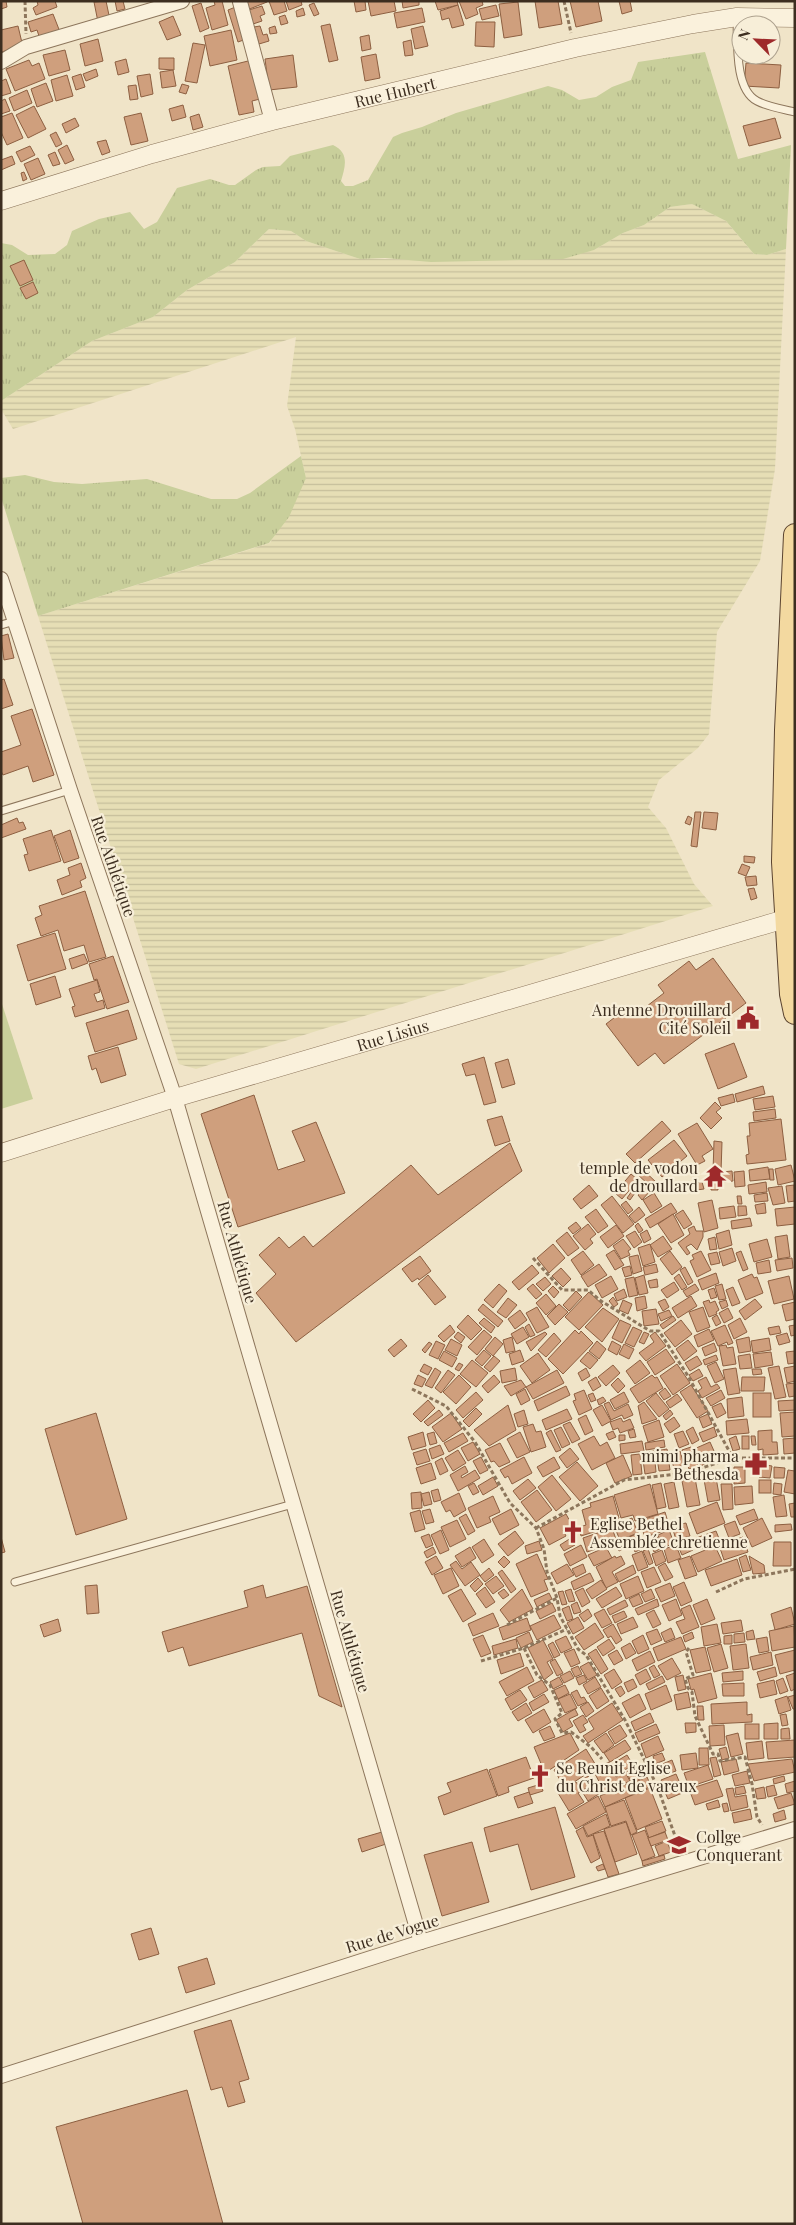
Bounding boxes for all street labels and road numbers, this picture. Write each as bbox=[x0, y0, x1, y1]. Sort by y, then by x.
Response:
street label: Rue Hubert bbox=[352, 71, 438, 111]
street label: Rue Athlétique bbox=[87, 813, 141, 919]
street label: Rue Lisius bbox=[354, 1014, 431, 1055]
street label: Rue Athlétique bbox=[213, 1198, 263, 1306]
street label: Rue Athlétique bbox=[326, 1587, 376, 1695]
street label: Rue de Vogue bbox=[343, 1909, 441, 1957]

